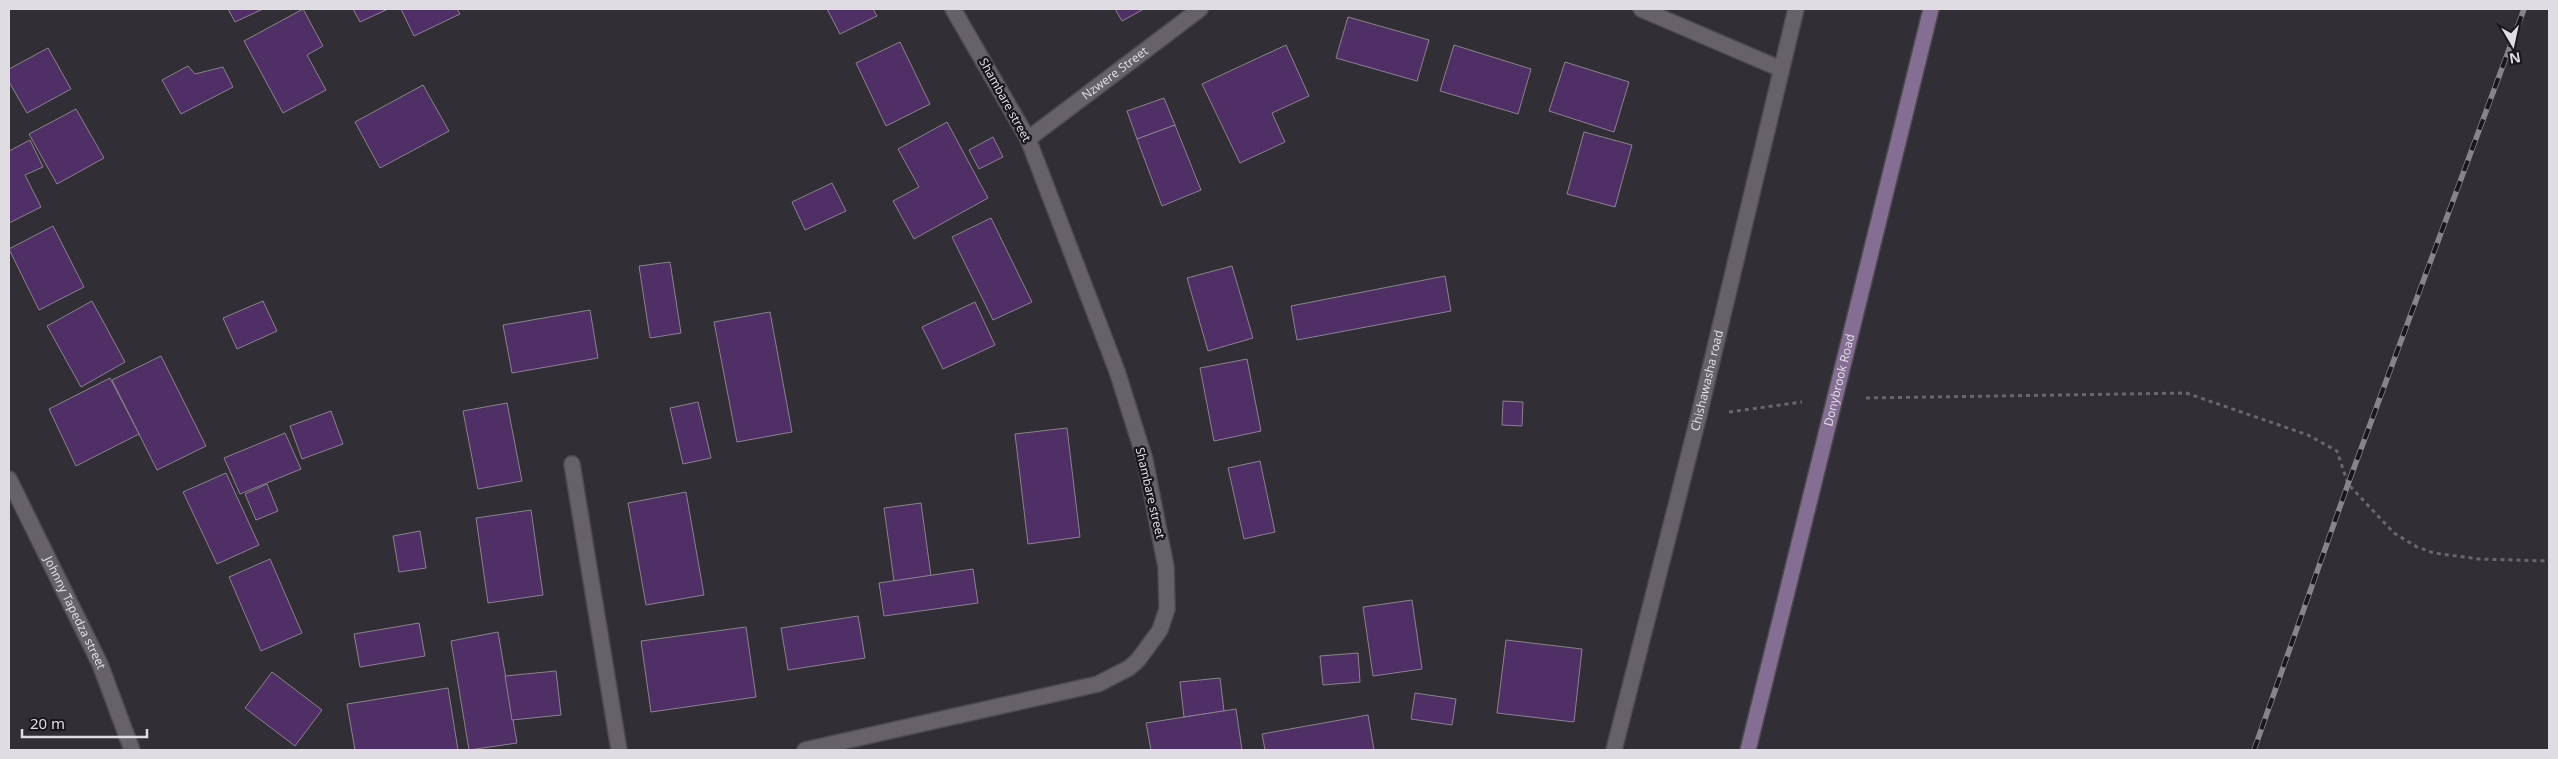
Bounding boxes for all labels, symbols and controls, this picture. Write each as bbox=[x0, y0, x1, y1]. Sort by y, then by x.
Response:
north arrow bbox=[2488, 20, 2538, 70]
street label: Nzwere Street bbox=[1078, 42, 1152, 104]
text: N bbox=[2508, 48, 2522, 69]
street label: Shambare street bbox=[975, 55, 1036, 145]
street label: Chishawasha road bbox=[1686, 328, 1727, 433]
street label: Donybrook Road bbox=[1819, 332, 1858, 428]
street label: Shambare street bbox=[1132, 445, 1169, 541]
street label: Johnny Tapedza street bbox=[40, 552, 110, 672]
scale bar bbox=[22, 706, 148, 738]
text: 20 m bbox=[30, 713, 65, 733]

